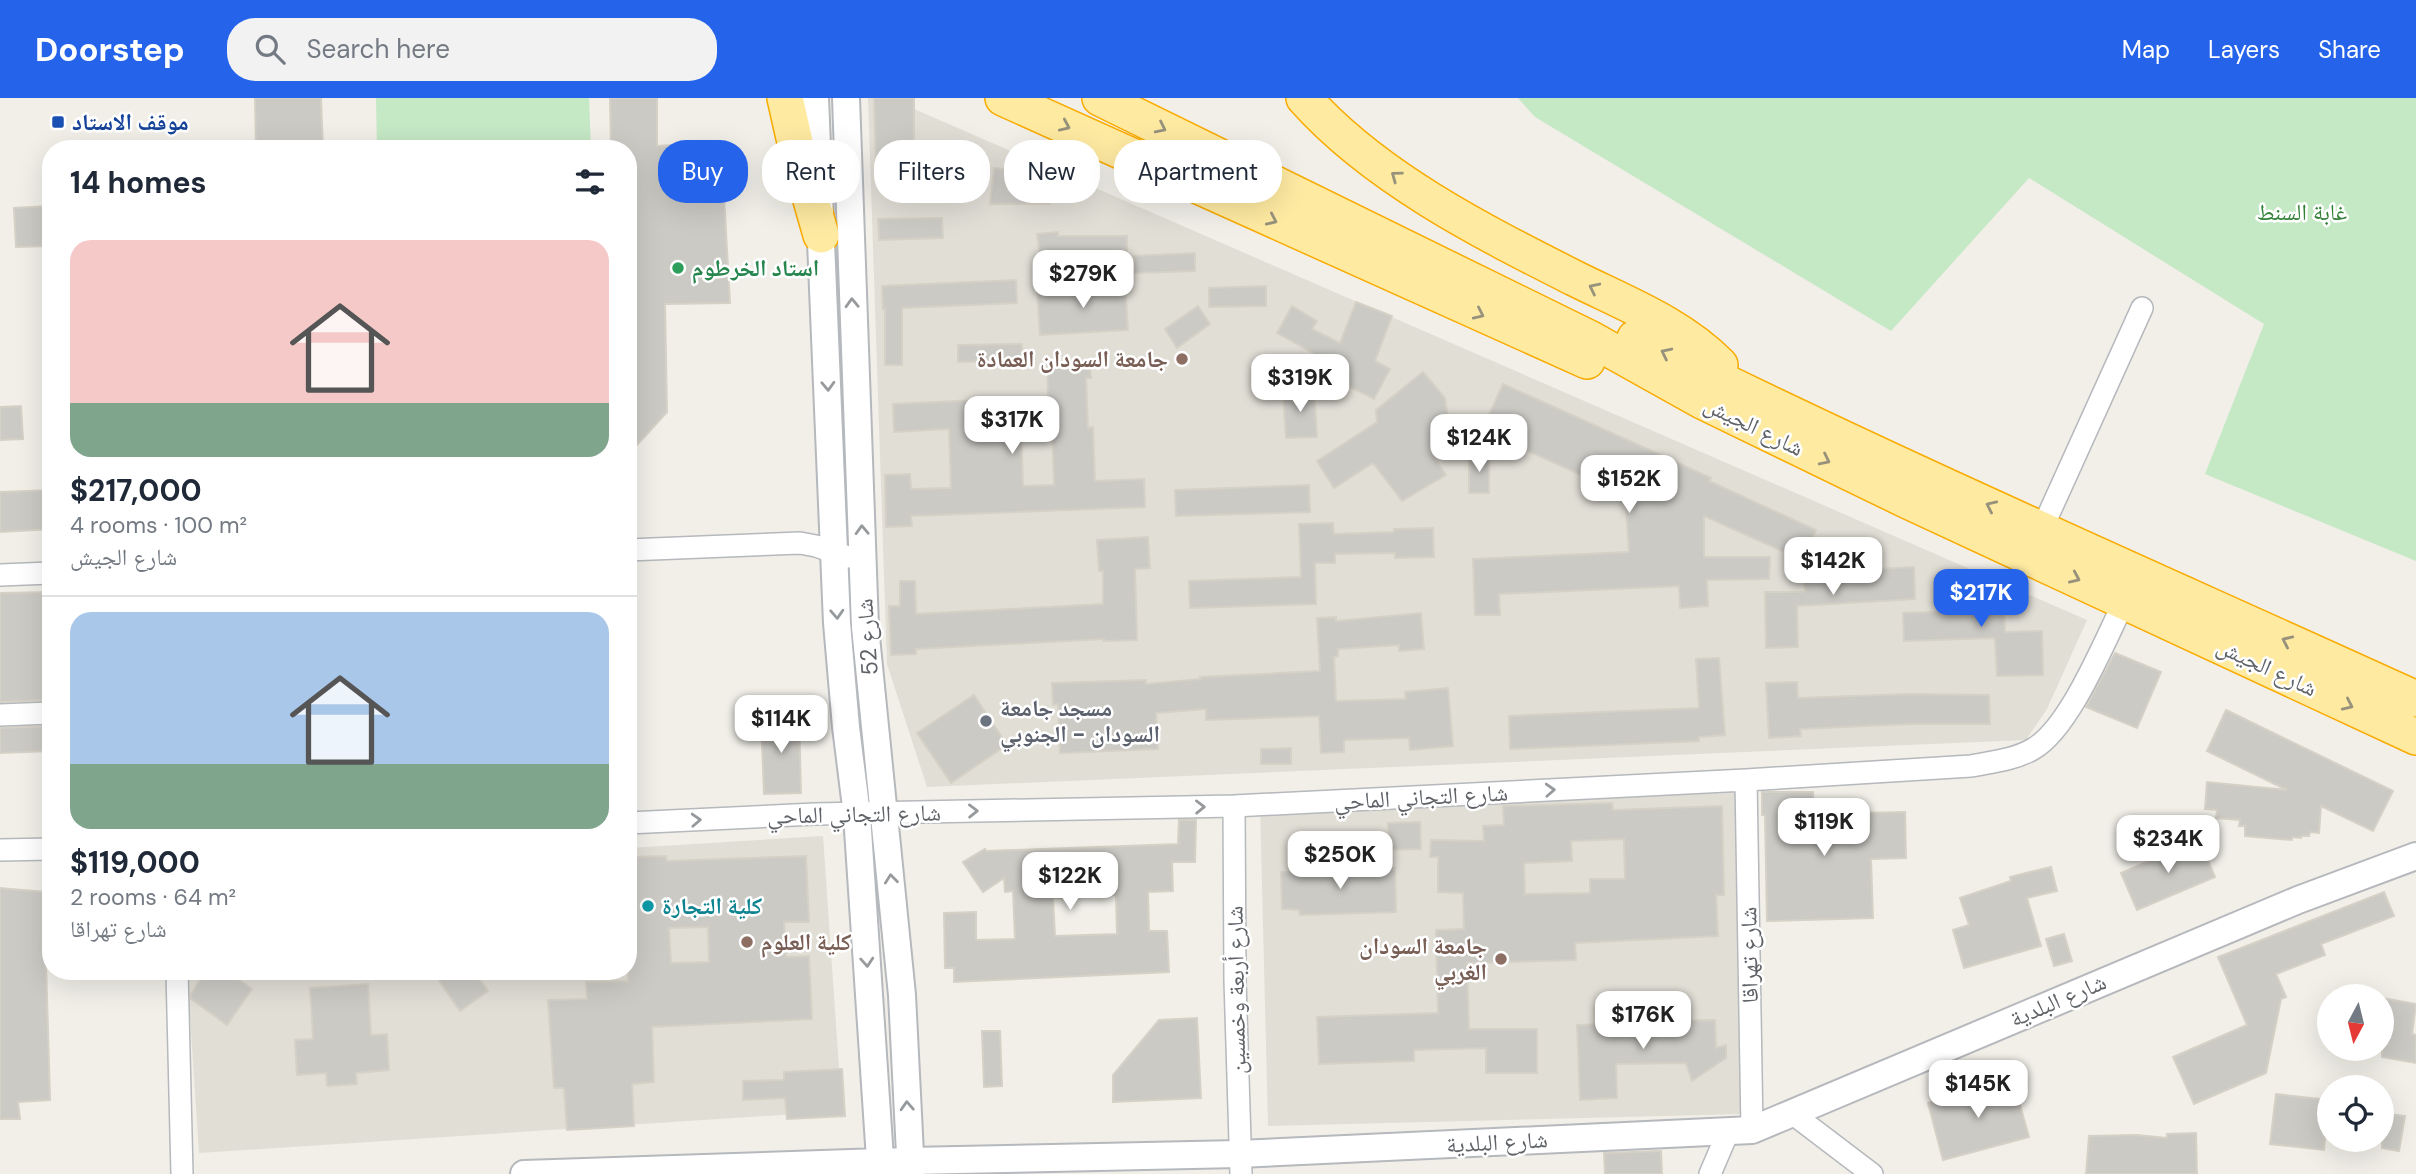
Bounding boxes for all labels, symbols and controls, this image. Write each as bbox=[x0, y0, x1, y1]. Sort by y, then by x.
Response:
search box bbox=[227, 18, 717, 81]
text: Doorstep bbox=[35, 28, 185, 71]
icon: search bbox=[251, 30, 289, 68]
text: Search here bbox=[307, 32, 450, 66]
text: Map bbox=[2122, 34, 2170, 65]
text: Layers bbox=[2208, 34, 2280, 65]
text: Share bbox=[2318, 34, 2381, 65]
place label: موقف الاستاد bbox=[72, 107, 189, 137]
marker: موقف الاستاد bbox=[50, 114, 66, 130]
one-way arrow bbox=[1058, 118, 1070, 132]
one-way arrow bbox=[1154, 120, 1166, 134]
chip: Buy bbox=[658, 140, 748, 203]
chip: Rent bbox=[762, 140, 860, 203]
chip: Filters bbox=[874, 140, 990, 203]
chip: New bbox=[1004, 140, 1100, 203]
chip: Apartment bbox=[1114, 140, 1282, 203]
text: 14 homes bbox=[70, 163, 207, 202]
icon: filters bbox=[571, 163, 609, 201]
one-way arrow bbox=[1391, 172, 1404, 184]
park label: غابة السنط bbox=[2257, 197, 2348, 227]
one-way arrow bbox=[1265, 212, 1277, 226]
pin: $279K bbox=[1034, 250, 1132, 310]
place label: استاد الخرطوم bbox=[692, 253, 819, 284]
text: $279K bbox=[1049, 258, 1117, 288]
marker: استاد الخرطوم bbox=[670, 260, 686, 276]
one-way arrow bbox=[1589, 282, 1601, 296]
icon: home bbox=[277, 285, 403, 411]
one-way arrow bbox=[845, 297, 860, 308]
one-way arrow bbox=[1472, 306, 1484, 320]
place label: جامعة السودان العمادة bbox=[977, 344, 1168, 374]
one-way arrow bbox=[1661, 348, 1673, 362]
marker: جامعة السودان العمادة bbox=[1174, 351, 1190, 367]
pin: $319K bbox=[1251, 354, 1349, 414]
text: $319K bbox=[1267, 362, 1333, 392]
one-way arrow bbox=[820, 381, 835, 392]
street label: شارع الجيش bbox=[1699, 389, 1809, 463]
pin: $317K bbox=[963, 396, 1061, 456]
text: $317K bbox=[980, 404, 1044, 434]
pin: $124K bbox=[1430, 414, 1528, 474]
text: $124K bbox=[1446, 422, 1512, 452]
one-way arrow bbox=[1818, 452, 1830, 466]
pin: $152K bbox=[1580, 456, 1678, 515]
text: $152K bbox=[1597, 463, 1661, 493]
text: $217,000 bbox=[70, 471, 202, 510]
one-way arrow bbox=[1985, 501, 1998, 515]
text: 4 rooms · 100 m² bbox=[70, 510, 247, 540]
one-way arrow bbox=[854, 525, 869, 536]
pin: $142K bbox=[1784, 538, 1882, 597]
text: شارع الجيش bbox=[70, 542, 177, 572]
text: $142K bbox=[1800, 545, 1866, 575]
pin: $217K bbox=[1932, 570, 2030, 629]
one-way arrow bbox=[2068, 570, 2080, 584]
text: $217K bbox=[1950, 577, 2012, 607]
street label: شارع 52 bbox=[849, 598, 885, 676]
one-way arrow bbox=[829, 609, 844, 620]
street label: شارع الجيش bbox=[2212, 631, 2322, 703]
one-way arrow bbox=[2282, 635, 2294, 649]
icon: home bbox=[277, 657, 403, 783]
place label: مسجد جامعة السودان - الجنوبي bbox=[1000, 693, 1160, 753]
pin: $114K bbox=[732, 696, 830, 755]
one-way arrow bbox=[2341, 697, 2353, 711]
text: $114K bbox=[751, 703, 811, 733]
marker: مسجد جامعة السودان - الجنوبي bbox=[978, 713, 994, 729]
street label: شارع التجاني الماحي bbox=[1333, 777, 1509, 820]
one-way arrow bbox=[1545, 783, 1556, 798]
street label: شارع التجاني الماحي bbox=[767, 797, 941, 834]
pin: $119K bbox=[1775, 798, 1873, 858]
one-way arrow bbox=[1195, 799, 1206, 814]
one-way arrow bbox=[968, 804, 979, 819]
text: $119K bbox=[1794, 806, 1854, 836]
one-way arrow bbox=[691, 812, 702, 827]
pin: $234K bbox=[2119, 816, 2217, 875]
text: $234K bbox=[2132, 823, 2204, 853]
pin: $250K bbox=[1291, 832, 1389, 891]
text: $250K bbox=[1304, 839, 1376, 869]
text: $119,000 bbox=[70, 843, 200, 882]
pin: $122K bbox=[1021, 852, 1119, 912]
text: $122K bbox=[1038, 860, 1102, 890]
one-way arrow bbox=[884, 873, 899, 885]
text: 2 rooms · 64 m² bbox=[70, 882, 236, 912]
place label: كلية التجارة bbox=[662, 891, 762, 921]
marker: كلية التجارة bbox=[640, 898, 656, 914]
street label: شارع أربعة وخمسين bbox=[1220, 906, 1252, 1074]
street label: شارع تهراقا bbox=[1733, 906, 1765, 1004]
text: شارع تهراقا bbox=[70, 914, 167, 944]
place label: كلية العلوم bbox=[761, 927, 851, 958]
place label: جامعة السودان الغربي bbox=[1359, 931, 1487, 991]
marker: كلية العلوم bbox=[739, 934, 755, 950]
marker: جامعة السودان الغربي bbox=[1493, 951, 1509, 967]
one-way arrow bbox=[859, 957, 874, 968]
street label: شارع البلدية bbox=[2005, 966, 2111, 1034]
north arrow bbox=[2317, 984, 2394, 1060]
map controls bbox=[2317, 984, 2394, 1152]
pin: $176K bbox=[1594, 992, 1692, 1051]
text: $176K bbox=[1611, 999, 1675, 1029]
pin: $145K bbox=[1929, 1060, 2027, 1120]
text: $145K bbox=[1945, 1068, 2011, 1098]
button: locate bbox=[2317, 1075, 2394, 1152]
one-way arrow bbox=[900, 1100, 915, 1111]
street label: شارع البلدية bbox=[1445, 1124, 1549, 1160]

